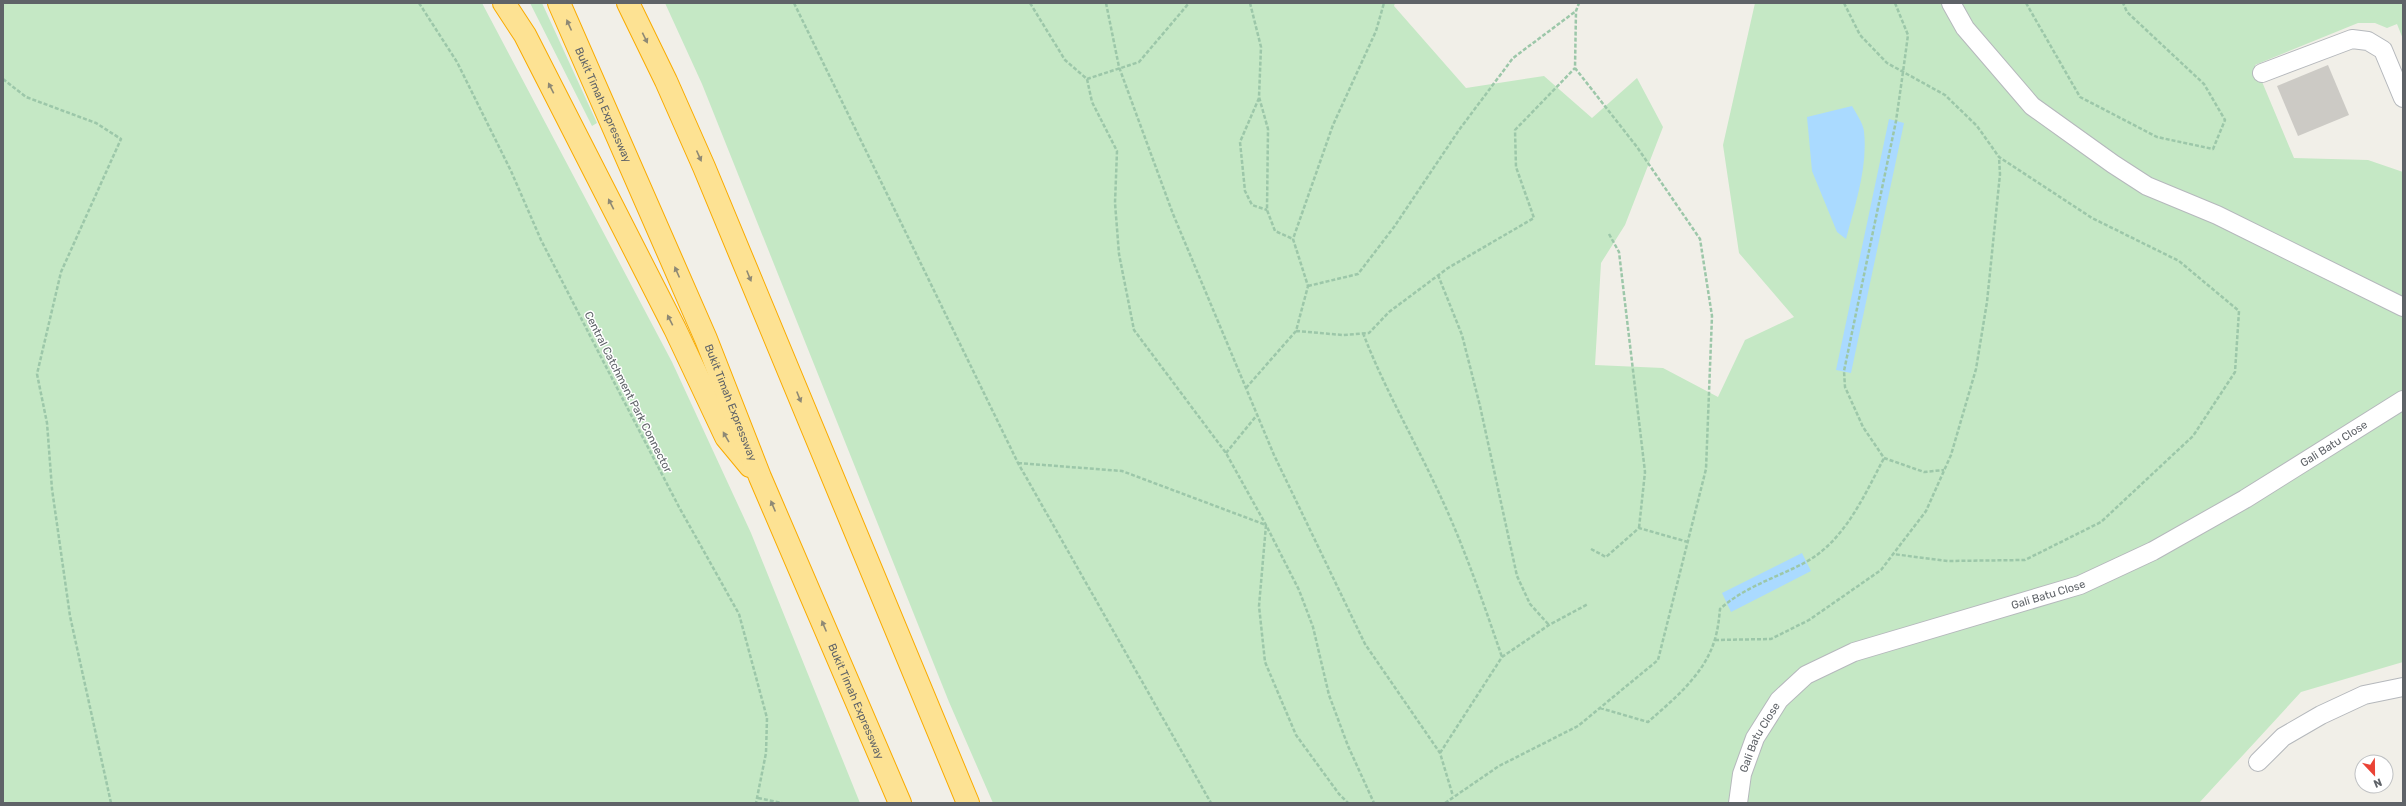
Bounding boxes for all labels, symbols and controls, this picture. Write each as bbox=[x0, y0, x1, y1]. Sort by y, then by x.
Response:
one-way arrow bbox=[566, 20, 572, 31]
one-way arrow bbox=[642, 32, 648, 44]
street label: Bukit Timah Expressway bbox=[573, 45, 634, 164]
one-way arrow bbox=[548, 82, 555, 94]
one-way arrow bbox=[697, 151, 703, 163]
one-way arrow bbox=[607, 198, 614, 210]
one-way arrow bbox=[674, 267, 680, 278]
one-way arrow bbox=[746, 271, 752, 282]
street label: Central Catchment Park Connector bbox=[582, 309, 675, 476]
one-way arrow bbox=[667, 314, 673, 326]
street label: Bukit Timah Expressway bbox=[702, 342, 760, 463]
one-way arrow bbox=[796, 391, 802, 403]
street label: Gali Batu Close bbox=[2298, 418, 2370, 469]
one-way arrow bbox=[723, 431, 730, 443]
one-way arrow bbox=[769, 500, 775, 512]
street label: Gali Batu Close bbox=[2009, 577, 2087, 612]
one-way arrow bbox=[821, 620, 827, 631]
street label: Bukit Timah Expressway bbox=[826, 641, 887, 761]
street label: Gali Batu Close bbox=[1737, 700, 1782, 774]
north arrow bbox=[2354, 754, 2394, 794]
text: N bbox=[2371, 775, 2384, 790]

